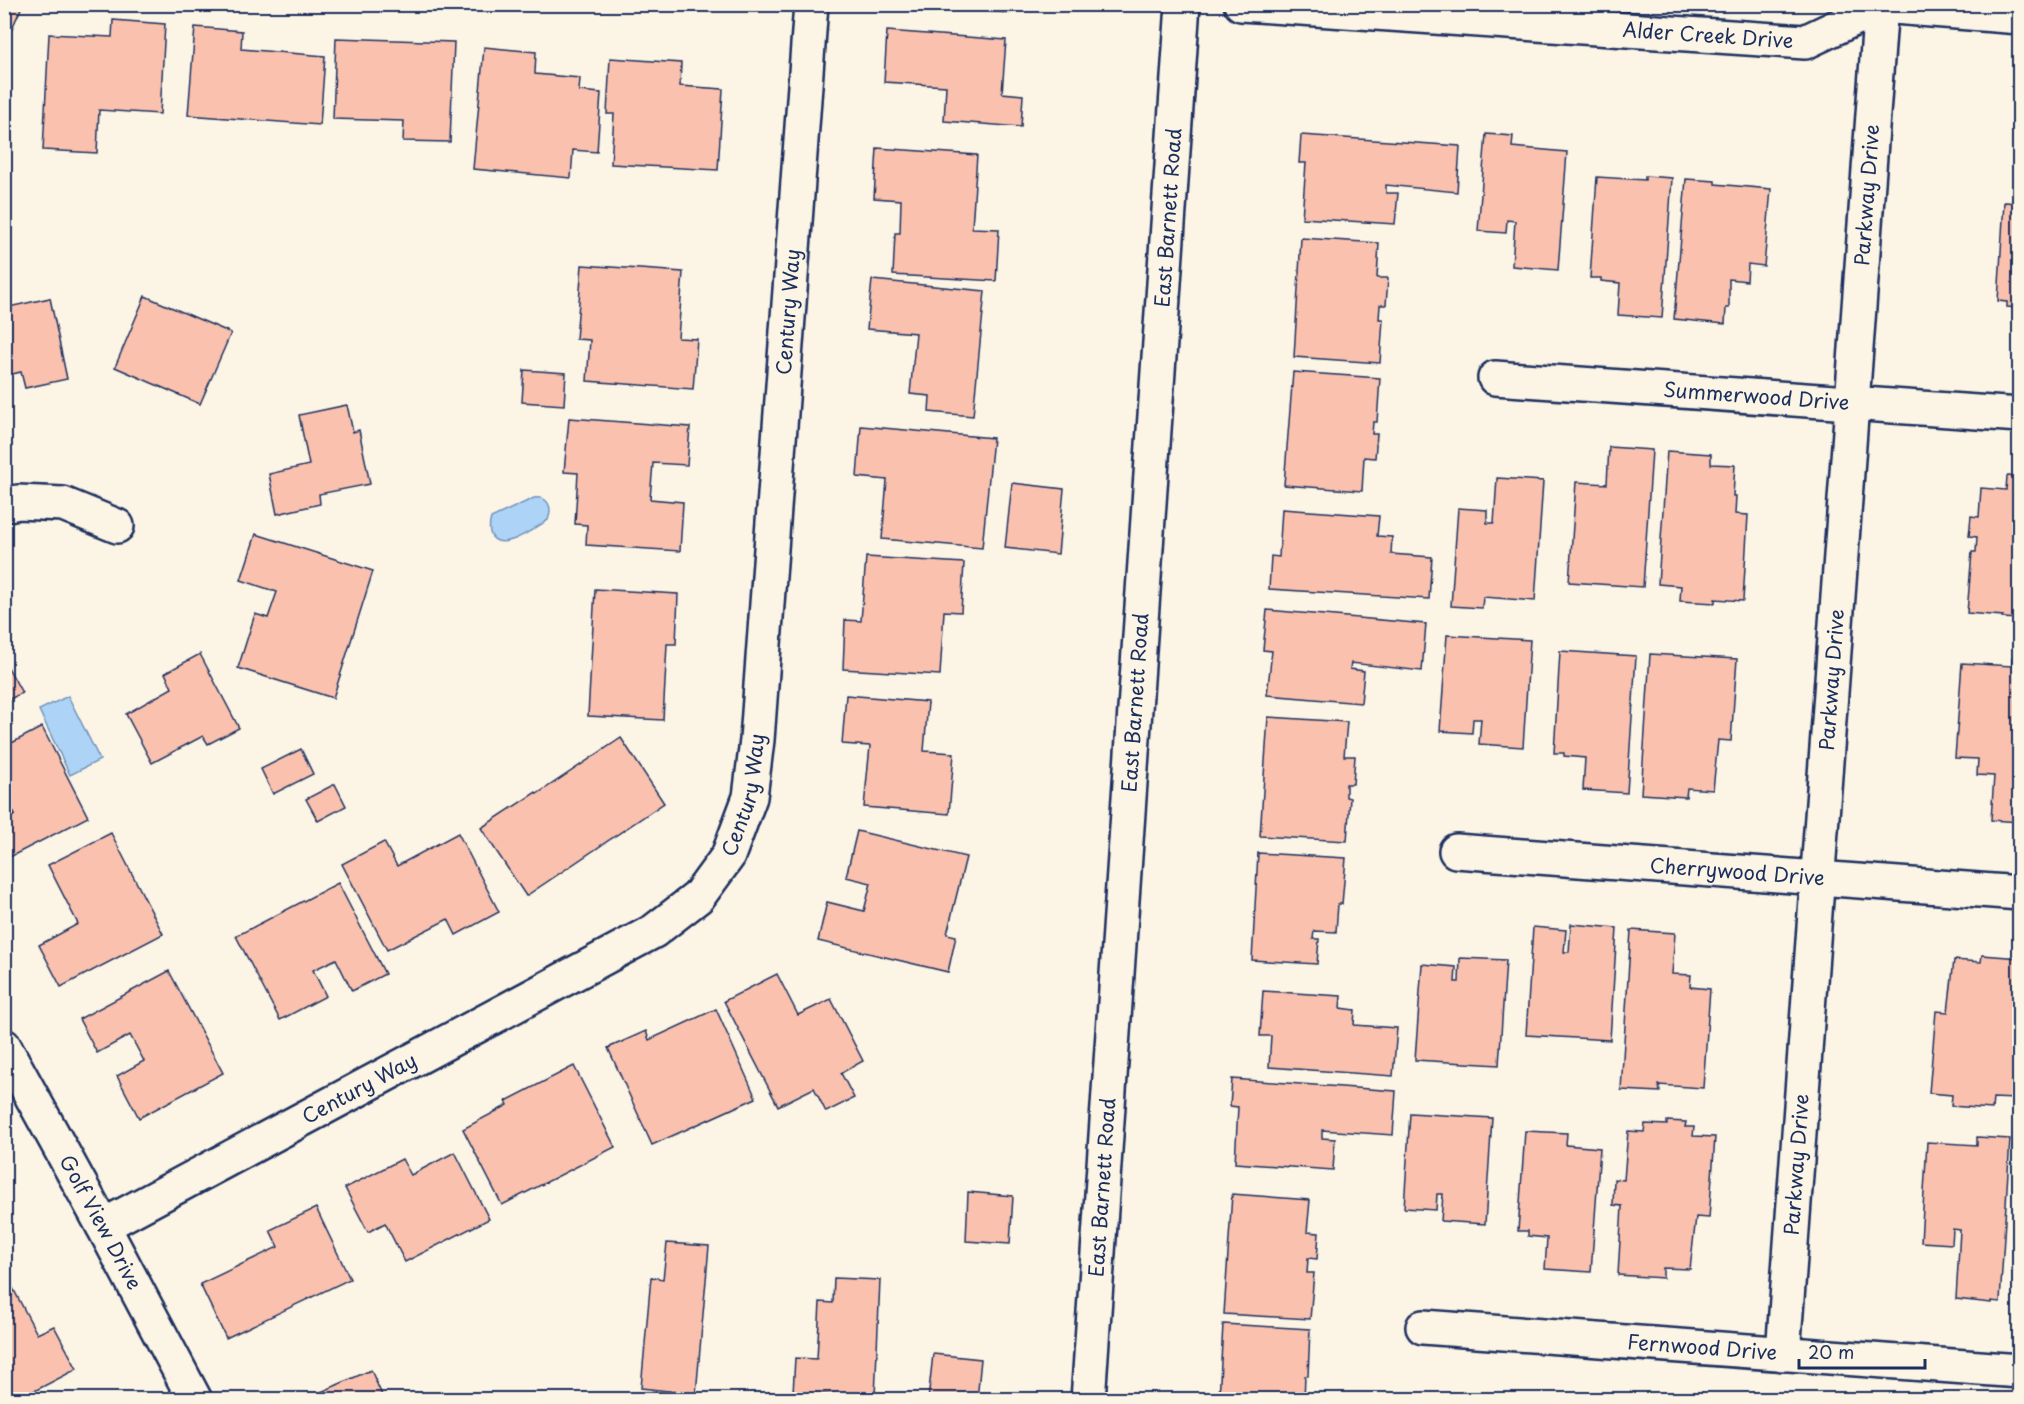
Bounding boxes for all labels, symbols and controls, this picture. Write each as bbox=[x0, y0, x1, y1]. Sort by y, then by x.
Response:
street label: Alder Creek Drive bbox=[1622, 14, 1794, 55]
street label: Parkway Drive bbox=[1846, 123, 1886, 267]
street label: East Barnett Road bbox=[1146, 127, 1189, 308]
street label: Century Way bbox=[768, 248, 807, 376]
street label: Summerwood Drive bbox=[1662, 374, 1850, 417]
street label: Parkway Drive bbox=[1811, 608, 1851, 751]
street label: East Barnett Road bbox=[1113, 612, 1156, 793]
street label: Century Way bbox=[713, 732, 771, 861]
street label: Cherrywood Drive bbox=[1649, 849, 1826, 892]
street label: Century Way bbox=[296, 1045, 422, 1131]
street label: Parkway Drive bbox=[1776, 1093, 1816, 1236]
street label: East Barnett Road bbox=[1080, 1097, 1123, 1278]
street label: Golf View Drive bbox=[53, 1149, 150, 1295]
street label: Fernwood Drive bbox=[1626, 1326, 1778, 1367]
scale bar bbox=[1799, 1332, 1925, 1370]
text: 20 m bbox=[1808, 1338, 1854, 1365]

